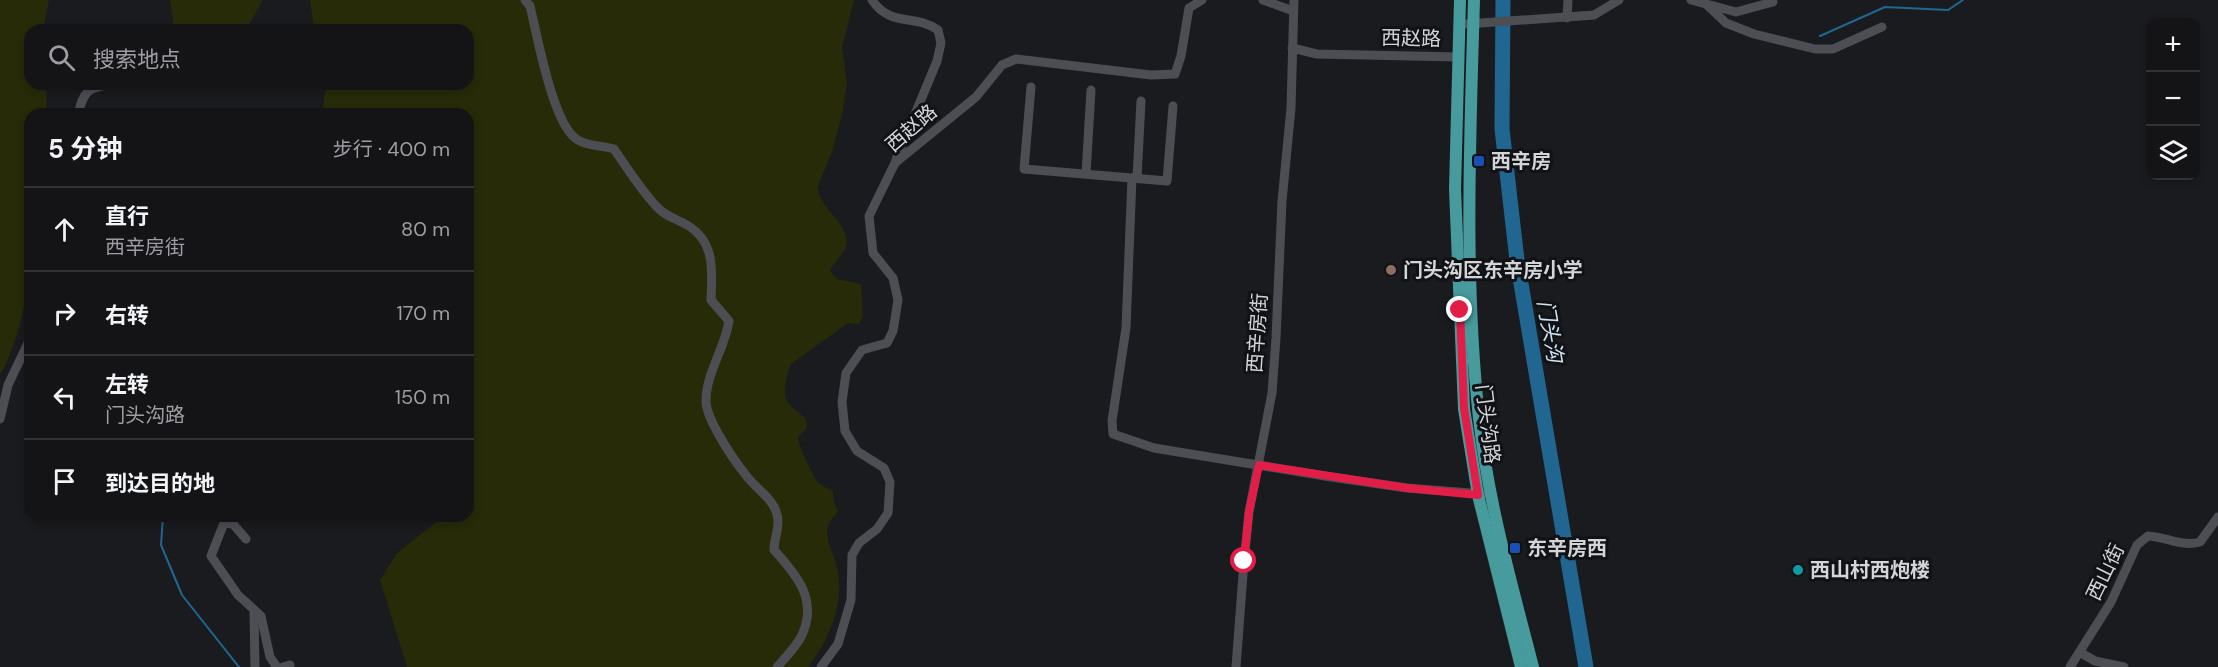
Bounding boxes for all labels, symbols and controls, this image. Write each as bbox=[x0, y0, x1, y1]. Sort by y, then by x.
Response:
map controls bbox=[2146, 18, 2200, 180]
button: + bbox=[2146, 18, 2200, 72]
search box bbox=[24, 24, 474, 90]
street label: 西赵路 bbox=[1381, 24, 1441, 52]
icon: search bbox=[45, 41, 78, 74]
text: 搜索地点 bbox=[93, 45, 181, 74]
button: − bbox=[2146, 72, 2200, 126]
street label: 西赵路 bbox=[880, 99, 942, 157]
button: layers bbox=[2146, 126, 2200, 180]
text: 5 分钟 bbox=[48, 132, 122, 166]
text: 步行 · 400 m bbox=[333, 136, 450, 162]
place label: 西辛房 bbox=[1491, 148, 1551, 174]
marker: 西辛房 bbox=[1472, 154, 1486, 168]
text: 直行 bbox=[105, 202, 149, 231]
icon: ahead bbox=[48, 213, 81, 246]
text: 80 m bbox=[401, 216, 450, 242]
text: 西辛房街 bbox=[105, 234, 185, 260]
place label: 门头沟区东辛房小学 bbox=[1403, 257, 1583, 283]
marker: 门头沟区东辛房小学 bbox=[1384, 263, 1398, 277]
street label: 西辛房街 bbox=[1241, 292, 1273, 374]
route end bbox=[1446, 296, 1472, 322]
icon: right bbox=[48, 297, 81, 330]
water label: 门头沟 bbox=[1531, 298, 1570, 366]
text: 170 m bbox=[397, 300, 450, 326]
text: 右转 bbox=[105, 301, 149, 330]
text: 左转 bbox=[105, 370, 149, 399]
icon: left bbox=[48, 381, 81, 414]
street label: 门头沟路 bbox=[1470, 383, 1506, 465]
text: 150 m bbox=[395, 384, 450, 410]
text: 门头沟路 bbox=[105, 402, 185, 428]
icon: arrive bbox=[48, 465, 81, 498]
text: 到达目的地 bbox=[105, 469, 215, 498]
place label: 东辛房西 bbox=[1527, 535, 1607, 561]
street label: 西山街 bbox=[2080, 539, 2130, 605]
marker: 东辛房西 bbox=[1508, 541, 1522, 555]
route start bbox=[1230, 547, 1256, 573]
place label: 西山村西炮楼 bbox=[1810, 557, 1930, 583]
marker: 西山村西炮楼 bbox=[1791, 563, 1805, 577]

